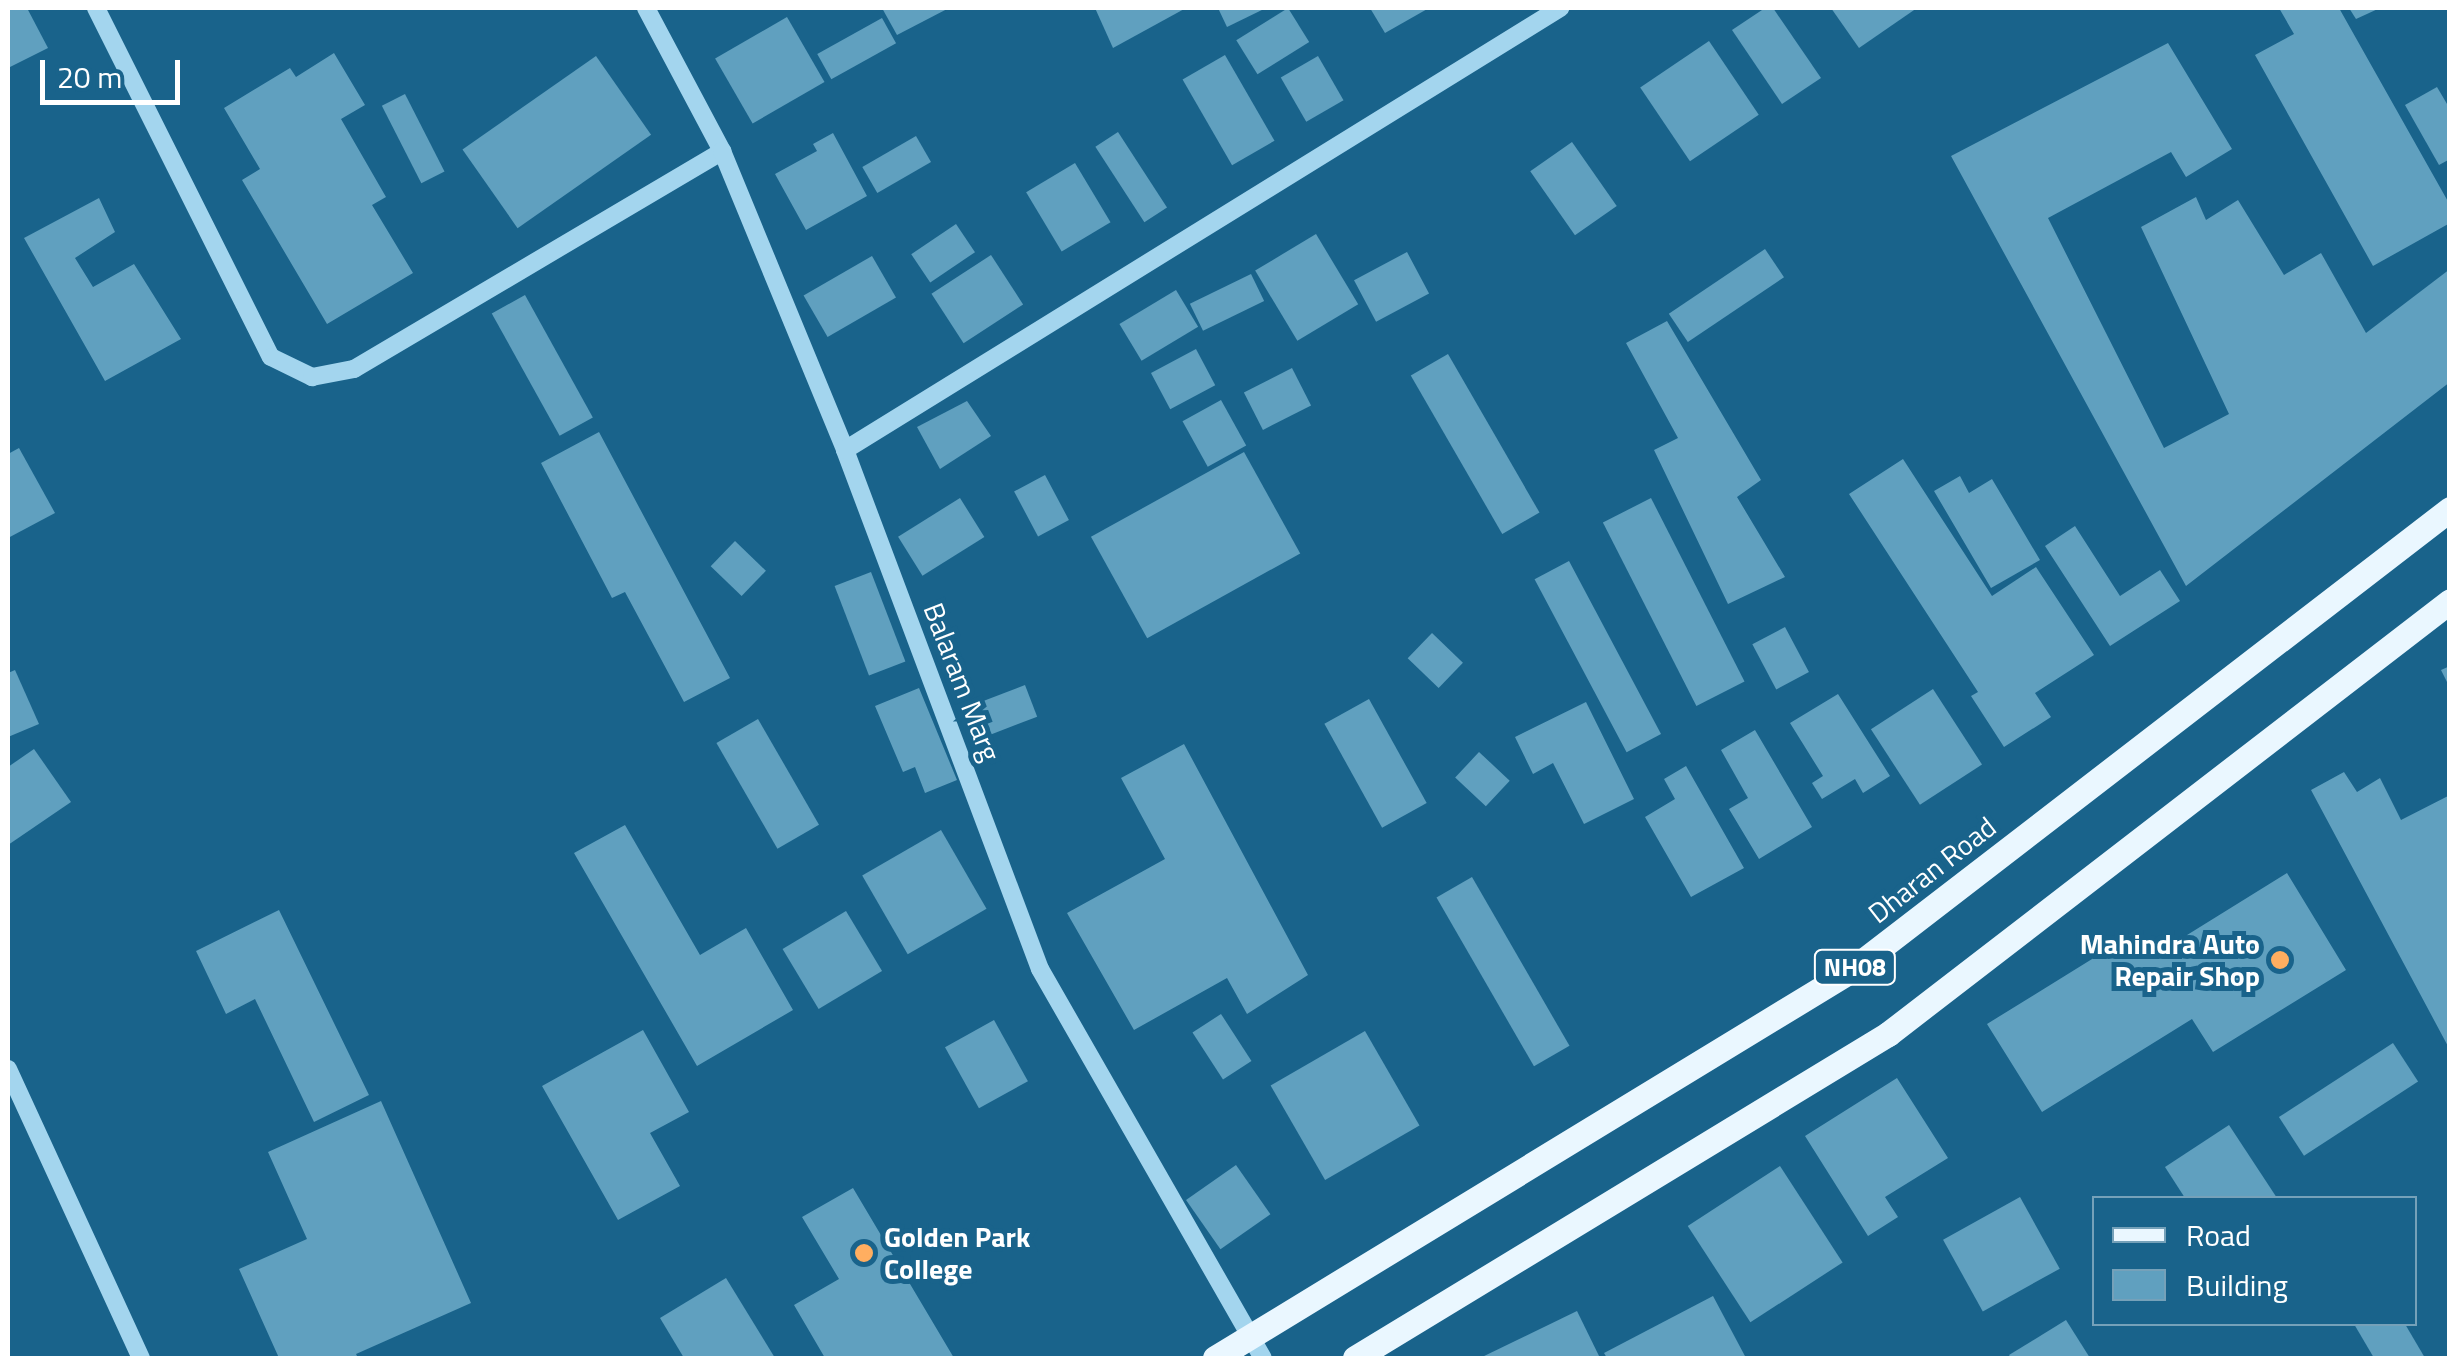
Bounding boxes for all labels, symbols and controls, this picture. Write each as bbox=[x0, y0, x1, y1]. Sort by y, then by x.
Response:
scale bar bbox=[45, 40, 185, 102]
text: 20 m bbox=[57, 54, 122, 100]
street label: Balaram Marg bbox=[916, 598, 1008, 766]
street label: Dharan Road bbox=[1862, 810, 2002, 930]
place label: Mahindra Auto Repair Shop bbox=[2080, 927, 2260, 993]
road number: NH08 bbox=[1812, 947, 1898, 987]
marker: Mahindra Auto Repair Shop bbox=[2269, 949, 2291, 971]
legend bbox=[2092, 1196, 2417, 1326]
text: Road bbox=[2186, 1212, 2251, 1258]
place label: Golden Park College bbox=[884, 1220, 1030, 1286]
marker: Golden Park College bbox=[853, 1242, 875, 1264]
text: Building bbox=[2186, 1262, 2288, 1308]

